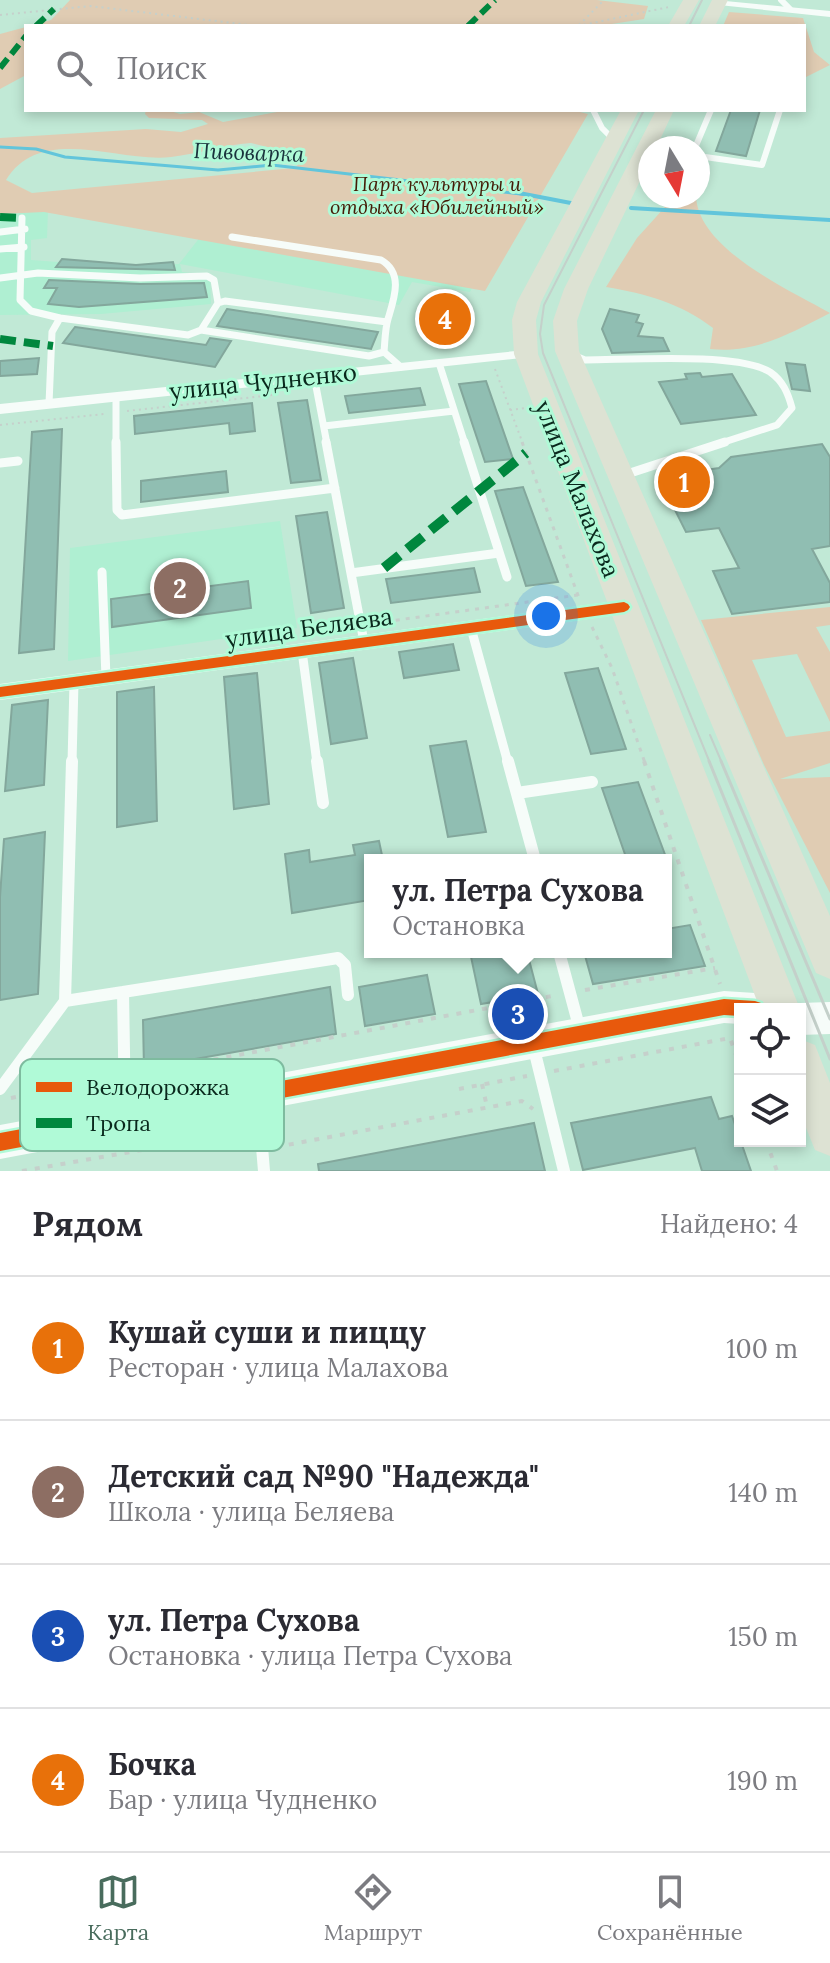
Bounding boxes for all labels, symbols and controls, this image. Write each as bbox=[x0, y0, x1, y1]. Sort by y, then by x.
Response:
search box bbox=[24, 24, 806, 112]
icon: search bbox=[52, 46, 96, 90]
text: Поиск bbox=[116, 49, 207, 87]
water label: Пивоварка bbox=[193, 136, 306, 168]
north arrow bbox=[638, 136, 710, 208]
park label: Парк культуры и отдыха «Юбилейный» bbox=[330, 171, 544, 219]
pin: 4 bbox=[419, 289, 471, 349]
street label: улица Чудненко bbox=[168, 356, 358, 407]
street label: улица Малахова bbox=[528, 396, 627, 582]
pin: 1 bbox=[658, 452, 710, 512]
pin: 2 bbox=[154, 558, 206, 618]
your location bbox=[526, 596, 566, 636]
street label: улица Беляева bbox=[223, 600, 394, 655]
popup bbox=[364, 854, 672, 958]
text: ул. Петра Сухова bbox=[392, 871, 644, 909]
text: Остановка bbox=[392, 909, 525, 942]
pin: 3 bbox=[492, 984, 544, 1044]
map controls bbox=[734, 1003, 806, 1147]
button: locate bbox=[734, 1003, 806, 1075]
legend bbox=[20, 1059, 284, 1151]
text: Велодорожка bbox=[86, 1073, 230, 1101]
button: layers bbox=[734, 1075, 806, 1147]
text: Тропа bbox=[86, 1109, 151, 1137]
text: Рядом bbox=[32, 1202, 143, 1245]
text: Найдено: 4 bbox=[660, 1207, 798, 1240]
text: Кушай суши и пиццу bbox=[108, 1313, 426, 1351]
text: 1 bbox=[53, 1332, 63, 1365]
text: 100 m bbox=[726, 1332, 798, 1365]
text: Ресторан · улица Малахова bbox=[108, 1351, 449, 1384]
text: Детский сад №90 "Надежда" bbox=[108, 1457, 539, 1495]
text: 2 bbox=[51, 1476, 65, 1509]
text: 140 m bbox=[728, 1476, 798, 1509]
text: Школа · улица Беляева bbox=[108, 1495, 394, 1528]
text: ул. Петра Сухова bbox=[108, 1601, 360, 1639]
text: 3 bbox=[51, 1620, 65, 1653]
text: 150 m bbox=[728, 1620, 798, 1653]
text: Остановка · улица Петра Сухова bbox=[108, 1639, 513, 1672]
text: Бочка bbox=[108, 1745, 196, 1783]
text: 4 bbox=[51, 1764, 65, 1797]
text: 190 m bbox=[727, 1764, 798, 1797]
text: Бар · улица Чудненко bbox=[108, 1783, 377, 1816]
tab: Карта bbox=[87, 1870, 149, 1946]
tab: Маршрут bbox=[324, 1870, 422, 1946]
tab: Сохранённые bbox=[597, 1870, 743, 1946]

